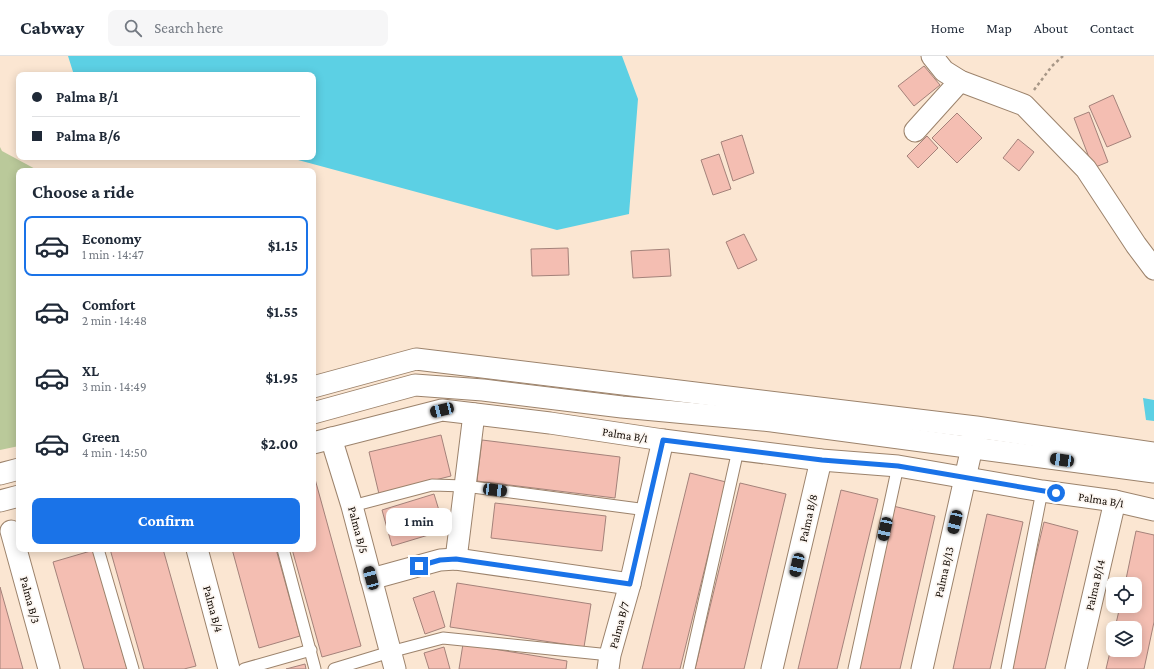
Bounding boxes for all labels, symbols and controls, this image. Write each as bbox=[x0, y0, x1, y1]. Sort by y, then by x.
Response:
search box bbox=[108, 10, 388, 46]
text: Cabway bbox=[20, 17, 84, 38]
icon: search bbox=[122, 17, 144, 39]
text: Search here bbox=[154, 20, 223, 36]
text: Home bbox=[931, 20, 964, 36]
text: Map bbox=[986, 20, 1012, 36]
text: About bbox=[1034, 20, 1068, 36]
text: Contact bbox=[1090, 20, 1134, 36]
text: Palma B/1 bbox=[56, 89, 118, 105]
text: Palma B/6 bbox=[56, 128, 121, 144]
text: Choose a ride bbox=[32, 182, 134, 202]
icon: car bbox=[34, 228, 70, 264]
text: Economy bbox=[82, 231, 141, 247]
text: $1.15 bbox=[268, 238, 298, 254]
text: 1 min · 14:47 bbox=[82, 247, 144, 262]
icon: car bbox=[34, 294, 70, 330]
text: Comfort bbox=[82, 297, 136, 313]
text: $1.55 bbox=[266, 304, 298, 320]
text: 2 min · 14:48 bbox=[82, 313, 147, 328]
icon: car bbox=[34, 360, 70, 396]
text: XL bbox=[82, 363, 99, 379]
text: $1.95 bbox=[266, 370, 298, 386]
text: 3 min · 14:49 bbox=[82, 379, 146, 394]
car bbox=[429, 401, 455, 419]
street label: Palma B/1 bbox=[601, 424, 649, 446]
icon: car bbox=[34, 426, 70, 462]
text: Green bbox=[82, 429, 120, 445]
text: $2.00 bbox=[261, 436, 298, 452]
text: 4 min · 14:50 bbox=[82, 445, 147, 460]
car bbox=[1049, 452, 1075, 468]
car bbox=[482, 483, 508, 497]
route start bbox=[1047, 484, 1065, 502]
street label: Palma B/1 bbox=[1077, 489, 1125, 511]
street label: Palma B/8 bbox=[796, 493, 820, 543]
button: Confirm bbox=[32, 498, 300, 544]
street label: Palma B/5 bbox=[345, 505, 371, 555]
callout: 1 min bbox=[386, 508, 452, 536]
car bbox=[946, 509, 964, 535]
text: 1 min bbox=[404, 514, 434, 529]
car bbox=[877, 516, 893, 542]
street label: Palma B/13 bbox=[931, 545, 957, 599]
car bbox=[788, 552, 806, 578]
route end bbox=[410, 557, 428, 575]
street label: Palma B/14 bbox=[1082, 558, 1108, 612]
car bbox=[362, 565, 380, 591]
street label: Palma B/3 bbox=[17, 575, 43, 625]
map controls bbox=[1106, 577, 1142, 657]
button: locate bbox=[1106, 577, 1142, 613]
street label: Palma B/4 bbox=[200, 584, 226, 634]
street label: Palma B/7 bbox=[606, 600, 632, 650]
button: layers bbox=[1106, 621, 1142, 657]

